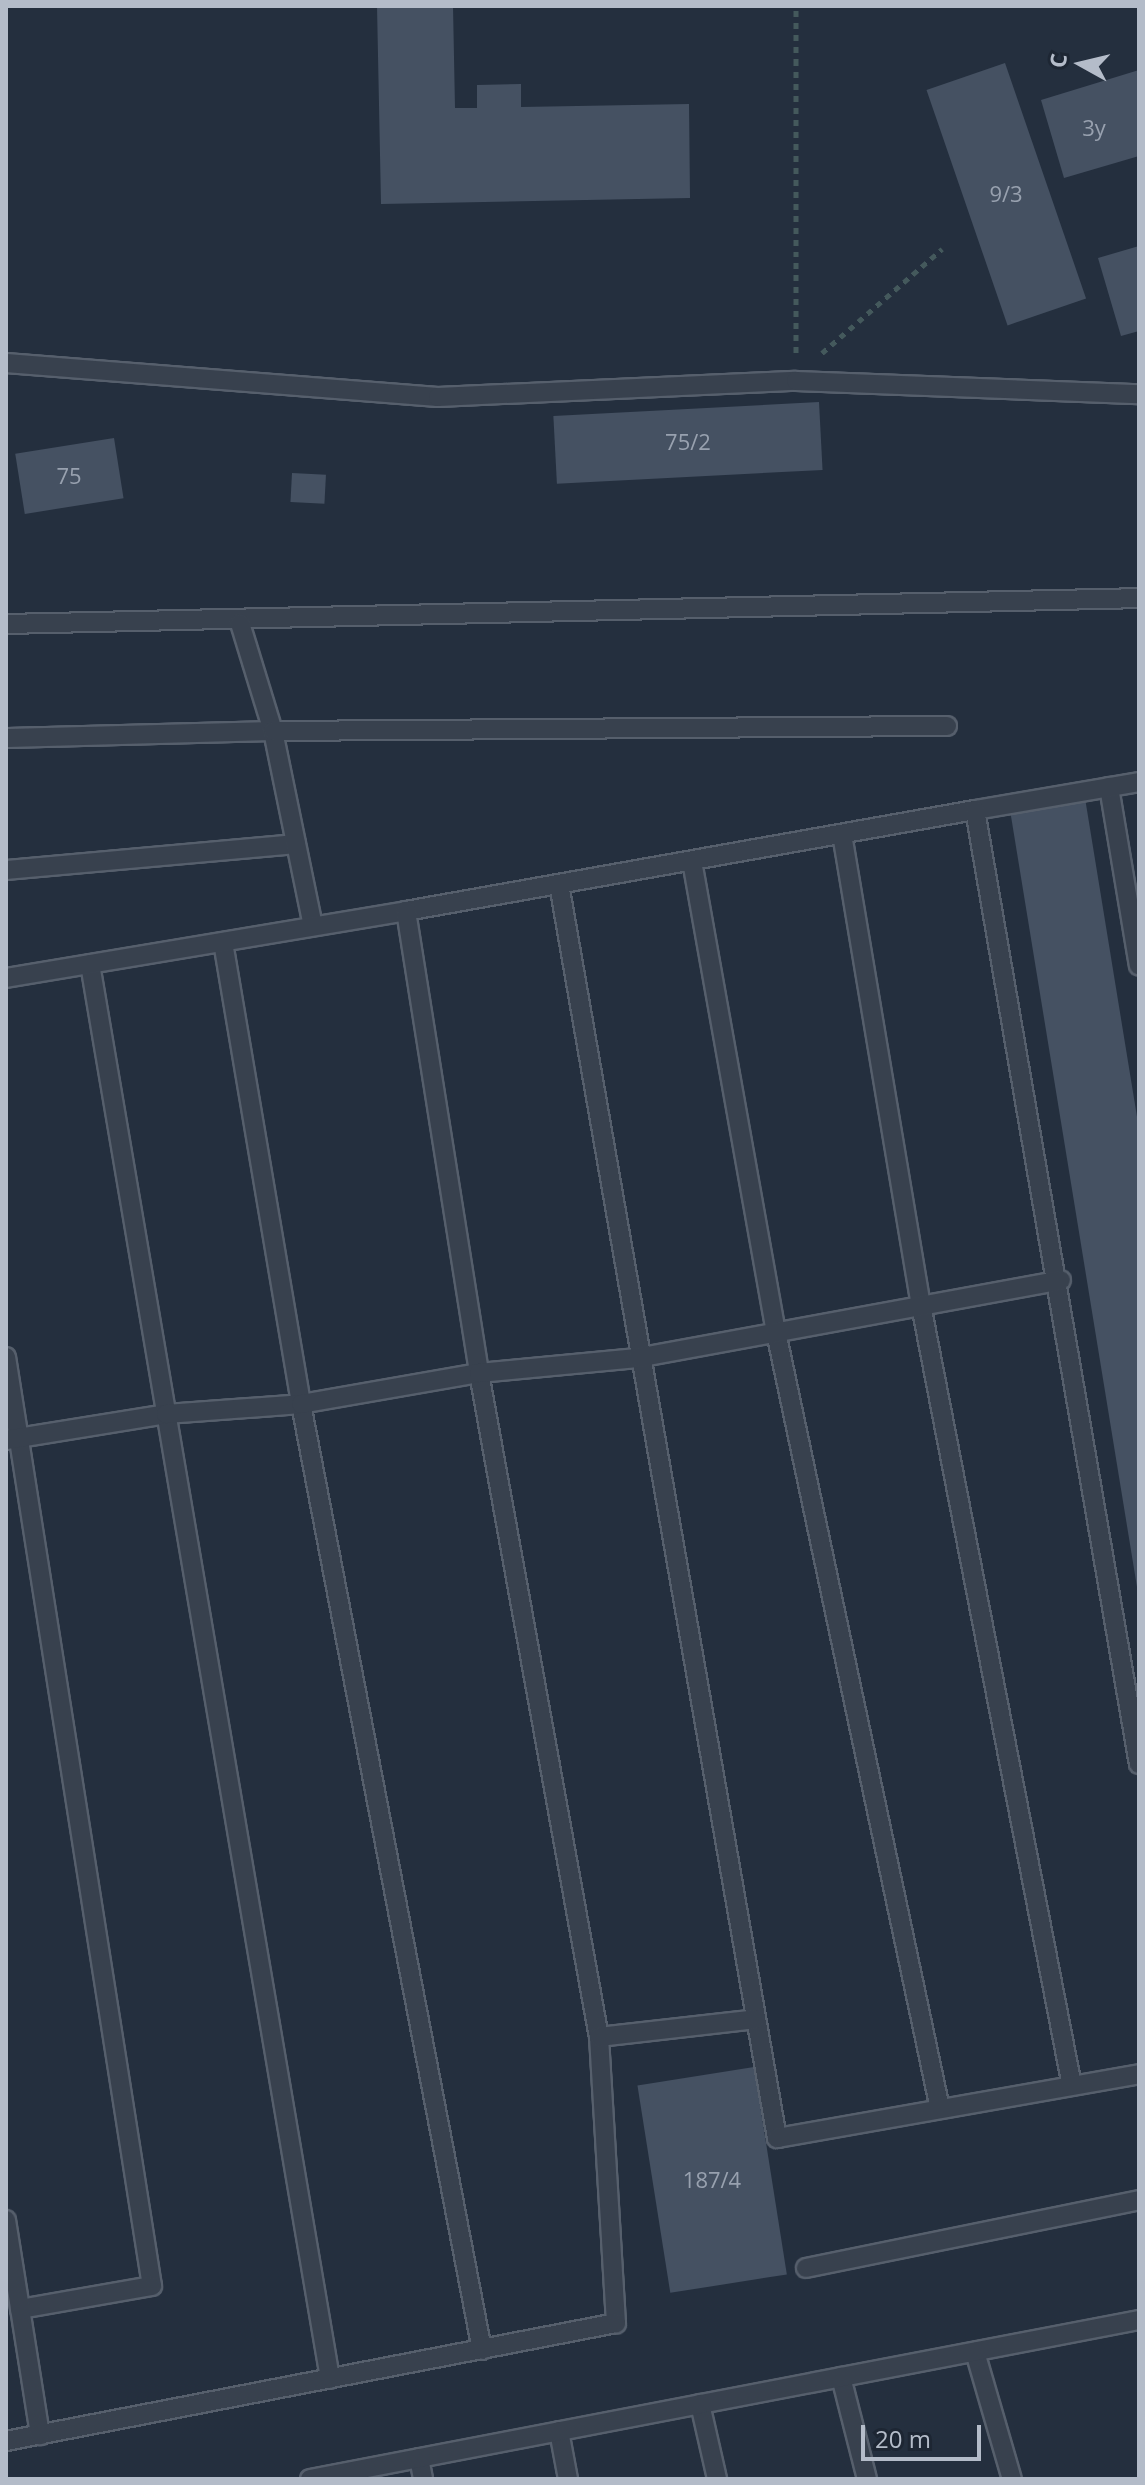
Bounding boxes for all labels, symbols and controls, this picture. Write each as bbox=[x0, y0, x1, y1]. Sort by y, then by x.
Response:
north arrow bbox=[1041, 24, 1121, 104]
text: С bbox=[1041, 52, 1073, 70]
house number: 3у bbox=[1082, 115, 1106, 141]
house number: 9/3 bbox=[989, 181, 1023, 207]
house number: 75/2 bbox=[665, 429, 711, 455]
house number: 75 bbox=[56, 463, 82, 489]
house number: 187/4 bbox=[683, 2167, 741, 2193]
scale bar bbox=[865, 2409, 985, 2459]
text: 20 m bbox=[875, 2422, 931, 2455]

